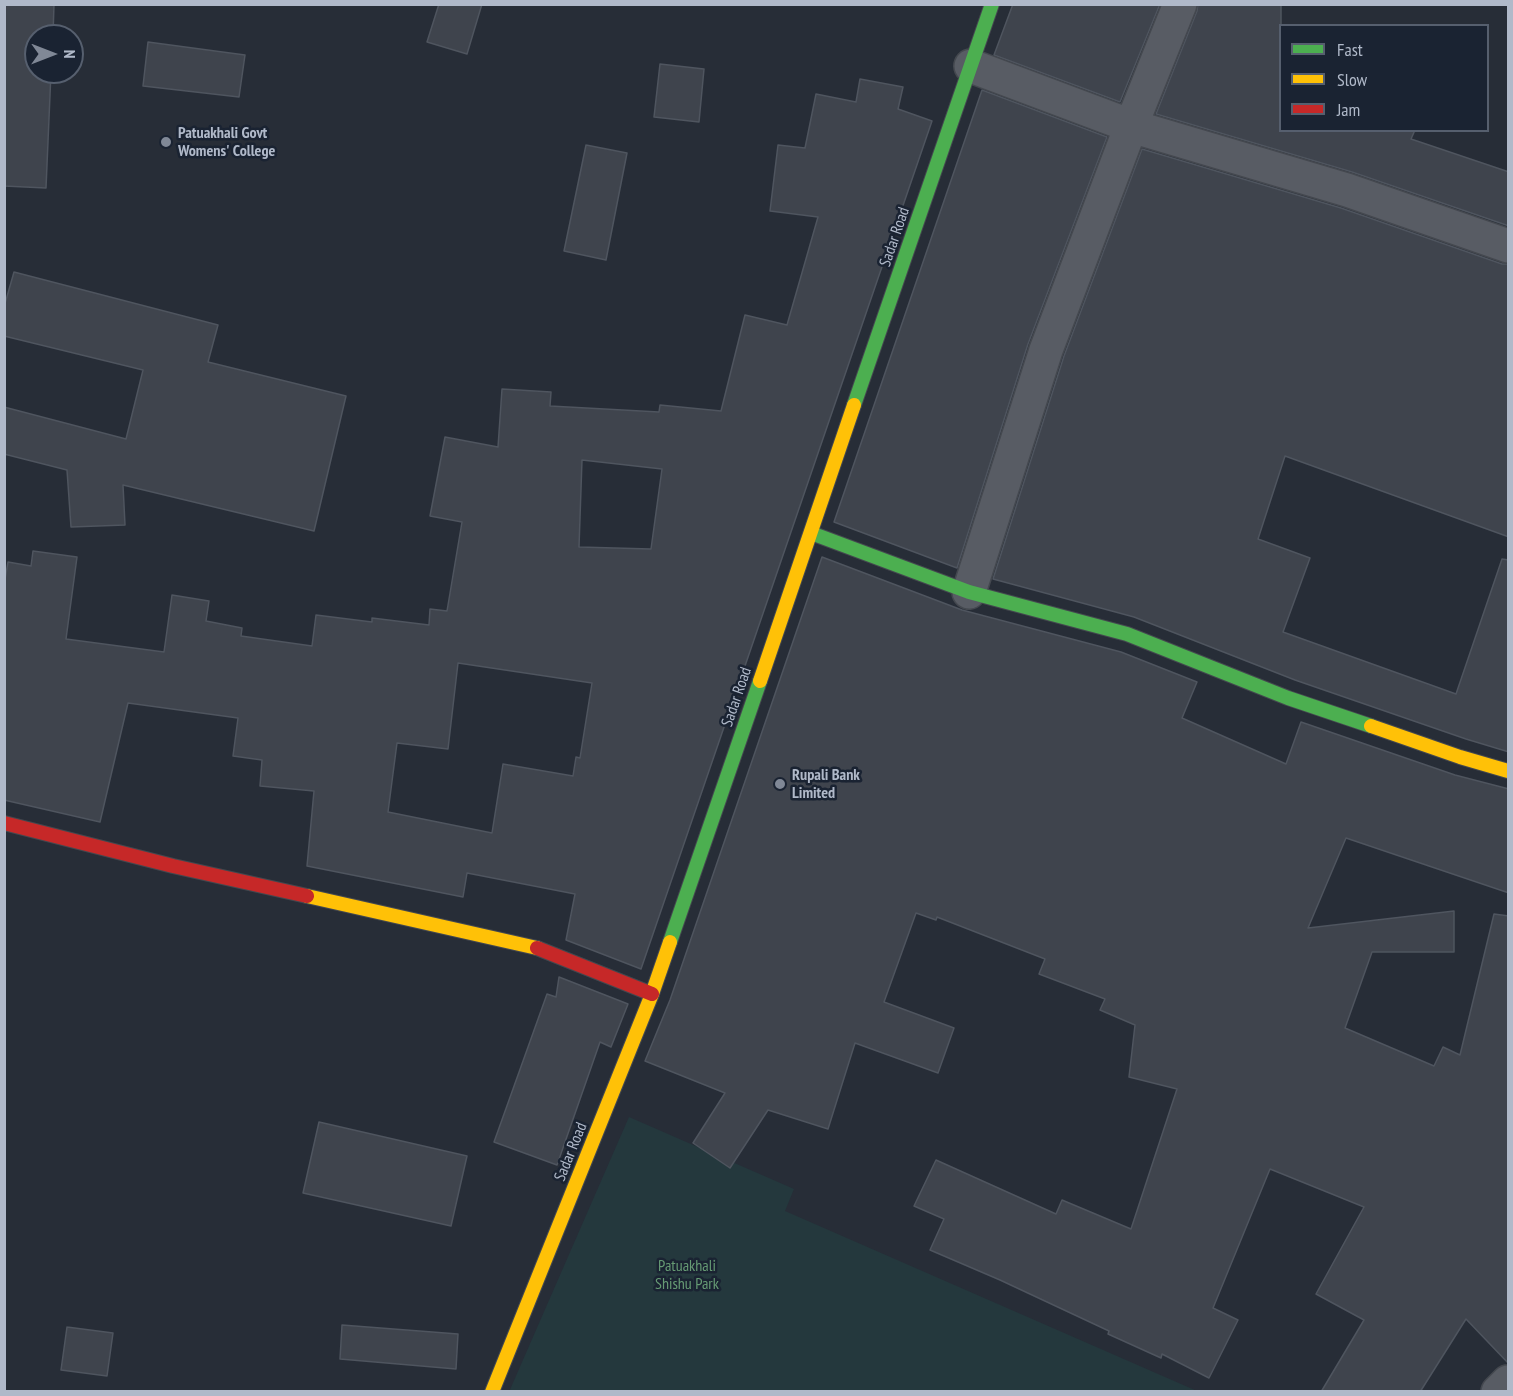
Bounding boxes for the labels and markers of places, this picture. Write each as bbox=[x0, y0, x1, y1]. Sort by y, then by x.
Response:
place label: Patuakhali Govt Womens' College bbox=[178, 123, 275, 161]
marker: Patuakhali Govt Womens' College bbox=[159, 135, 173, 149]
place label: Rupali Bank Limited bbox=[792, 765, 860, 803]
marker: Rupali Bank Limited bbox=[773, 777, 787, 791]

